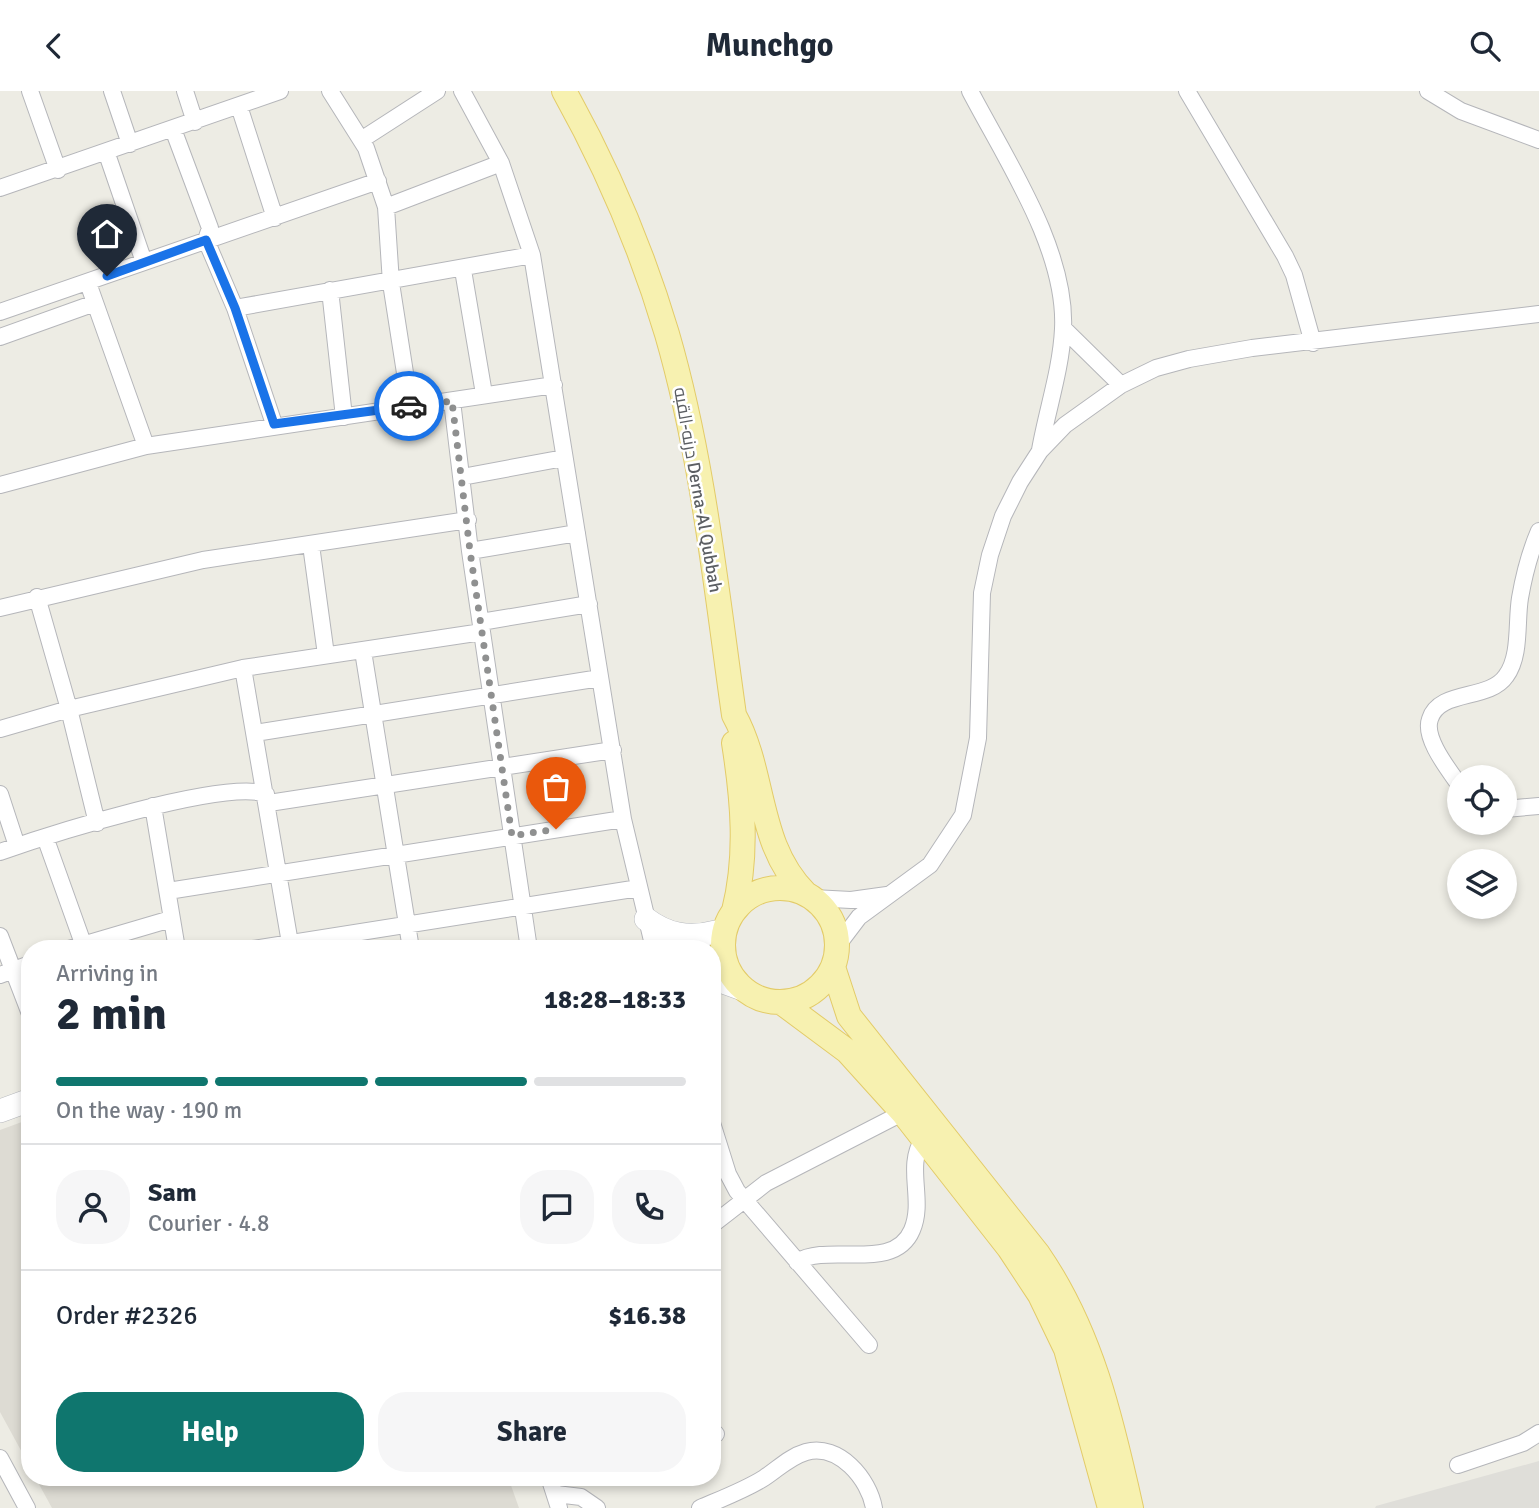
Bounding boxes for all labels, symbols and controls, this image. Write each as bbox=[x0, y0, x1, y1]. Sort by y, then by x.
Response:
text: Munchgo bbox=[705, 26, 834, 65]
icon: back bbox=[35, 27, 73, 65]
icon: search bbox=[1466, 27, 1504, 65]
pin bbox=[77, 204, 137, 276]
icon: home bbox=[88, 215, 126, 253]
courier bbox=[374, 371, 444, 441]
street label: درنه-القبه Derna-Al Qubbah bbox=[669, 386, 727, 594]
icon: car bbox=[390, 387, 428, 425]
pin bbox=[526, 757, 586, 829]
map controls bbox=[1447, 765, 1517, 919]
button: locate bbox=[1447, 765, 1517, 835]
icon: bag bbox=[537, 768, 575, 806]
button: layers bbox=[1447, 849, 1517, 919]
text: Arriving in bbox=[56, 959, 158, 988]
text: 18:28–18:33 bbox=[544, 984, 686, 1016]
text: 2 min bbox=[56, 986, 167, 1042]
text: On the way · 190 m bbox=[56, 1096, 242, 1125]
button: person bbox=[56, 1170, 130, 1244]
button: chat bbox=[520, 1170, 594, 1244]
button: phone bbox=[612, 1170, 686, 1244]
text: Sam bbox=[148, 1177, 197, 1209]
text: Courier · 4.8 bbox=[148, 1209, 269, 1238]
text: Order #2326 bbox=[56, 1300, 197, 1332]
text: $16.38 bbox=[608, 1300, 686, 1332]
button: Help bbox=[56, 1392, 364, 1472]
button: Share bbox=[378, 1392, 686, 1472]

